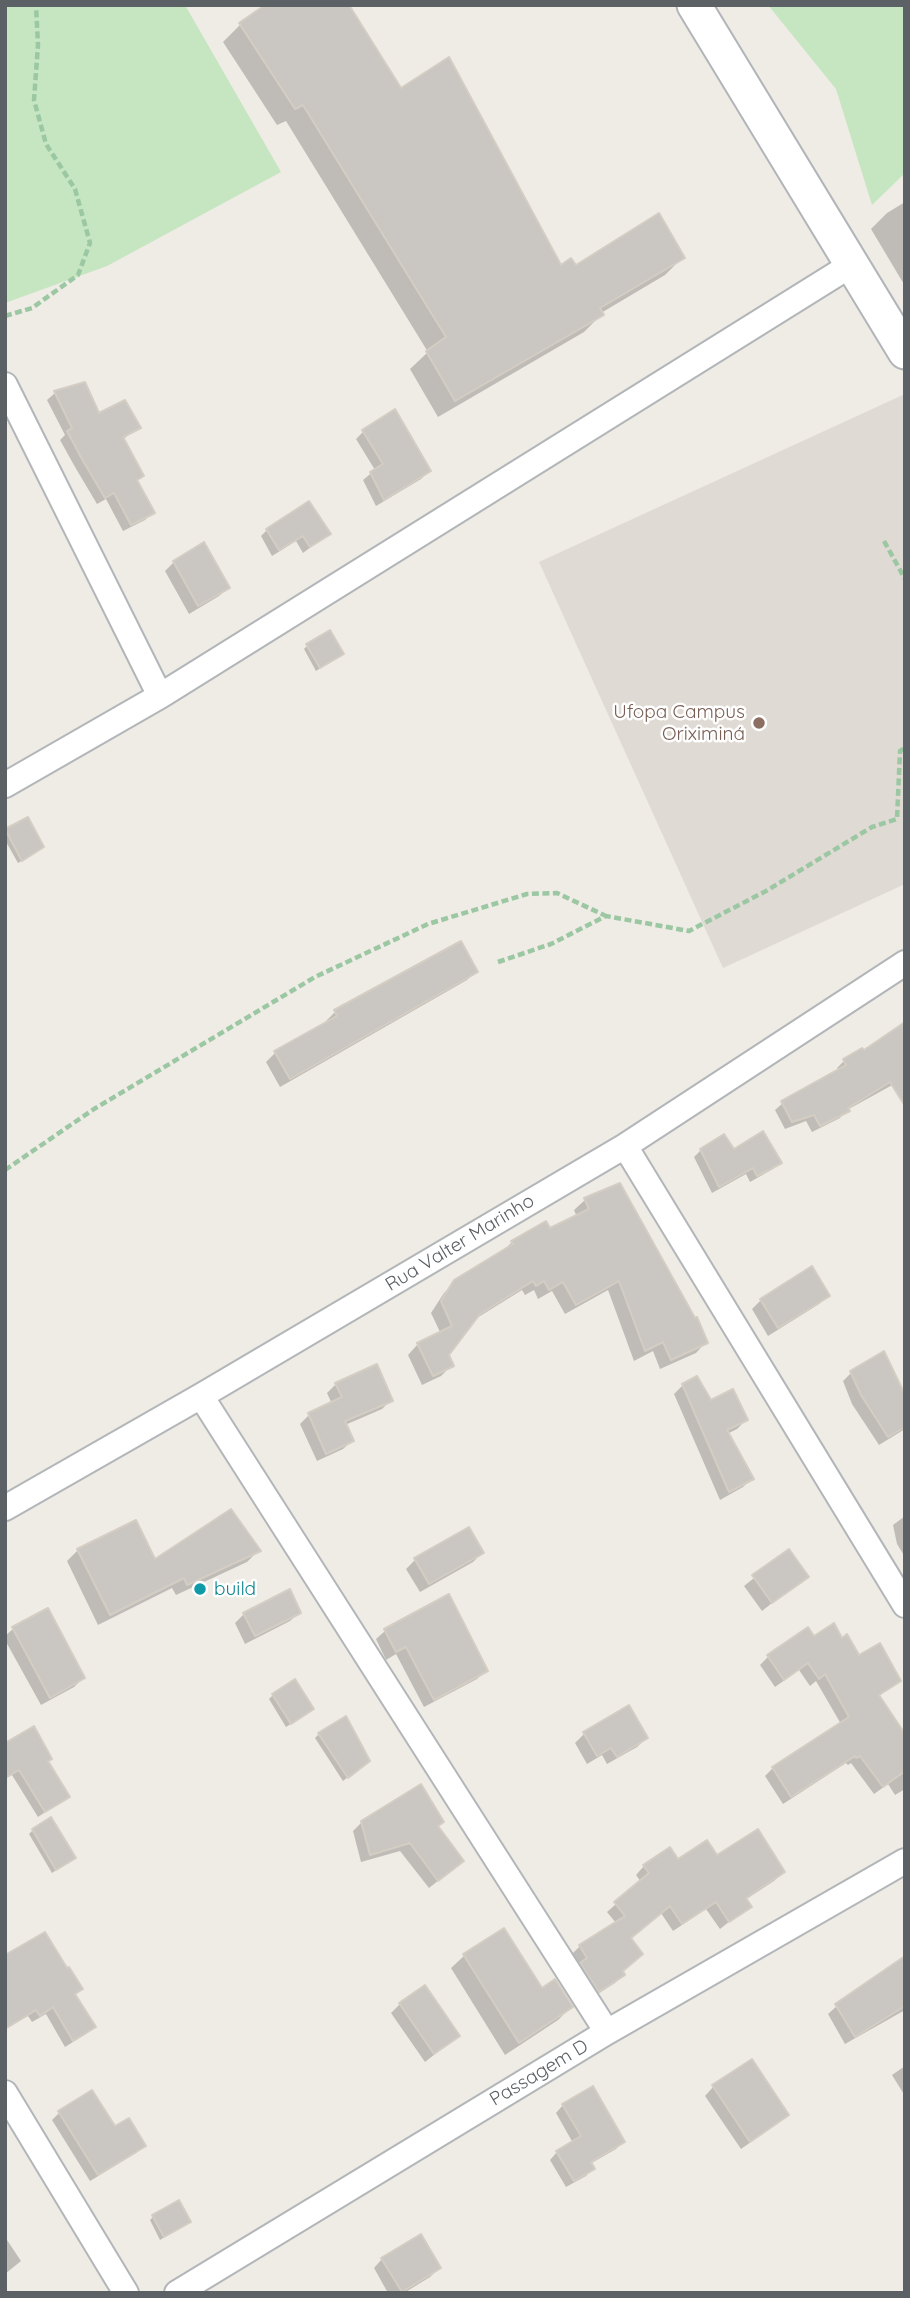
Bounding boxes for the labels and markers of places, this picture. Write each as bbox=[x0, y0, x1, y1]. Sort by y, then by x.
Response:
place label: Ufopa Campus Oriximiná bbox=[613, 701, 745, 745]
marker: Ufopa Campus Oriximiná bbox=[751, 715, 767, 731]
place label: build bbox=[214, 1578, 256, 1600]
marker: build bbox=[192, 1581, 208, 1597]

